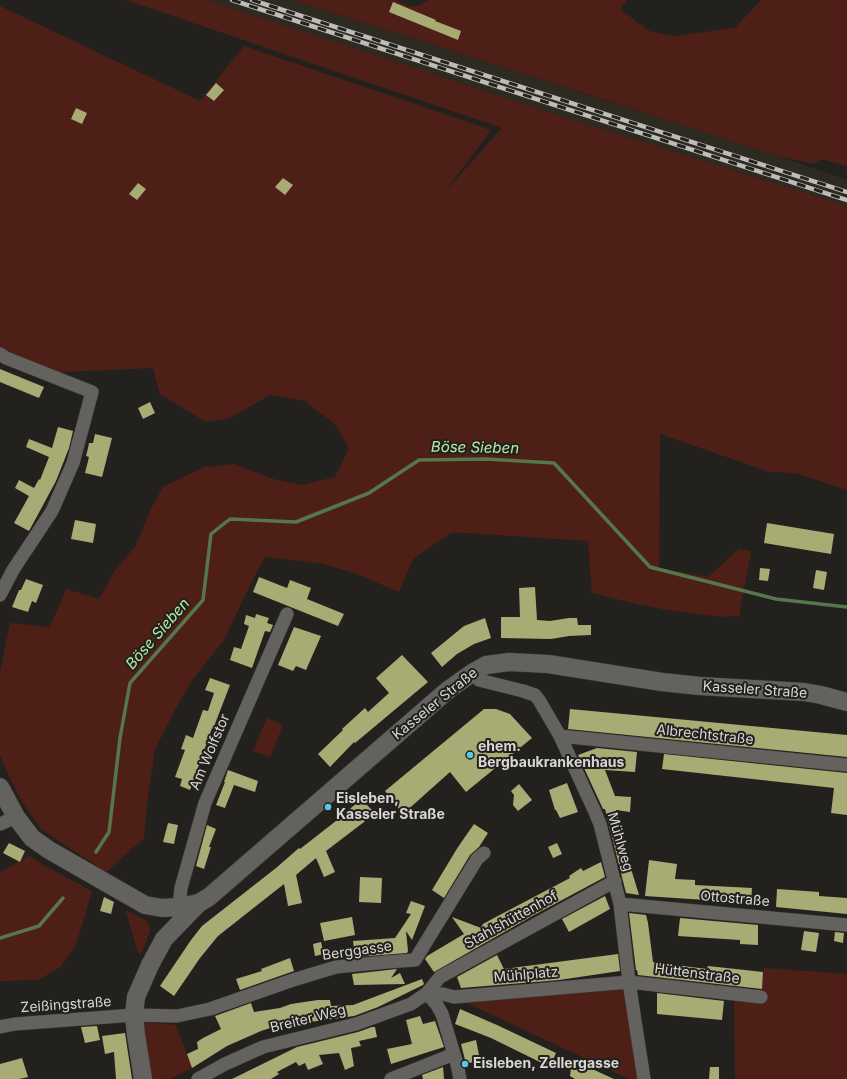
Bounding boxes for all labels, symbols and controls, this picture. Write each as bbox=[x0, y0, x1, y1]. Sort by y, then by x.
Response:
water label: Böse Sieben bbox=[431, 438, 519, 458]
water label: Böse Sieben bbox=[122, 595, 194, 673]
street label: Kasseler Straße bbox=[389, 665, 481, 743]
street label: Kasseler Straße bbox=[702, 678, 808, 702]
street label: Am Wolfstor bbox=[186, 711, 234, 793]
street label: Albrechtstraße bbox=[656, 722, 754, 748]
place label: ehem. Bergbaukrankenhaus bbox=[478, 739, 624, 772]
marker: ehem. Bergbaukrankenhaus bbox=[465, 750, 475, 760]
place label: Eisleben, Kasseler Straße bbox=[336, 791, 445, 824]
marker: Eisleben, Kasseler Straße bbox=[323, 802, 333, 812]
street label: Mühlweg bbox=[604, 811, 636, 873]
street label: Stahlshüttenhof bbox=[461, 887, 561, 953]
street label: Ottostraße bbox=[700, 888, 770, 910]
street label: Berggasse bbox=[321, 938, 393, 964]
street label: Hüttenstraße bbox=[653, 960, 741, 988]
street label: Mühlplatz bbox=[493, 964, 559, 986]
street label: Zeißingstraße bbox=[20, 993, 112, 1017]
street label: Breiter Weg bbox=[268, 1001, 348, 1037]
place label: Eisleben, Zellergasse bbox=[473, 1056, 619, 1072]
marker: Eisleben, Zellergasse bbox=[460, 1059, 470, 1069]

